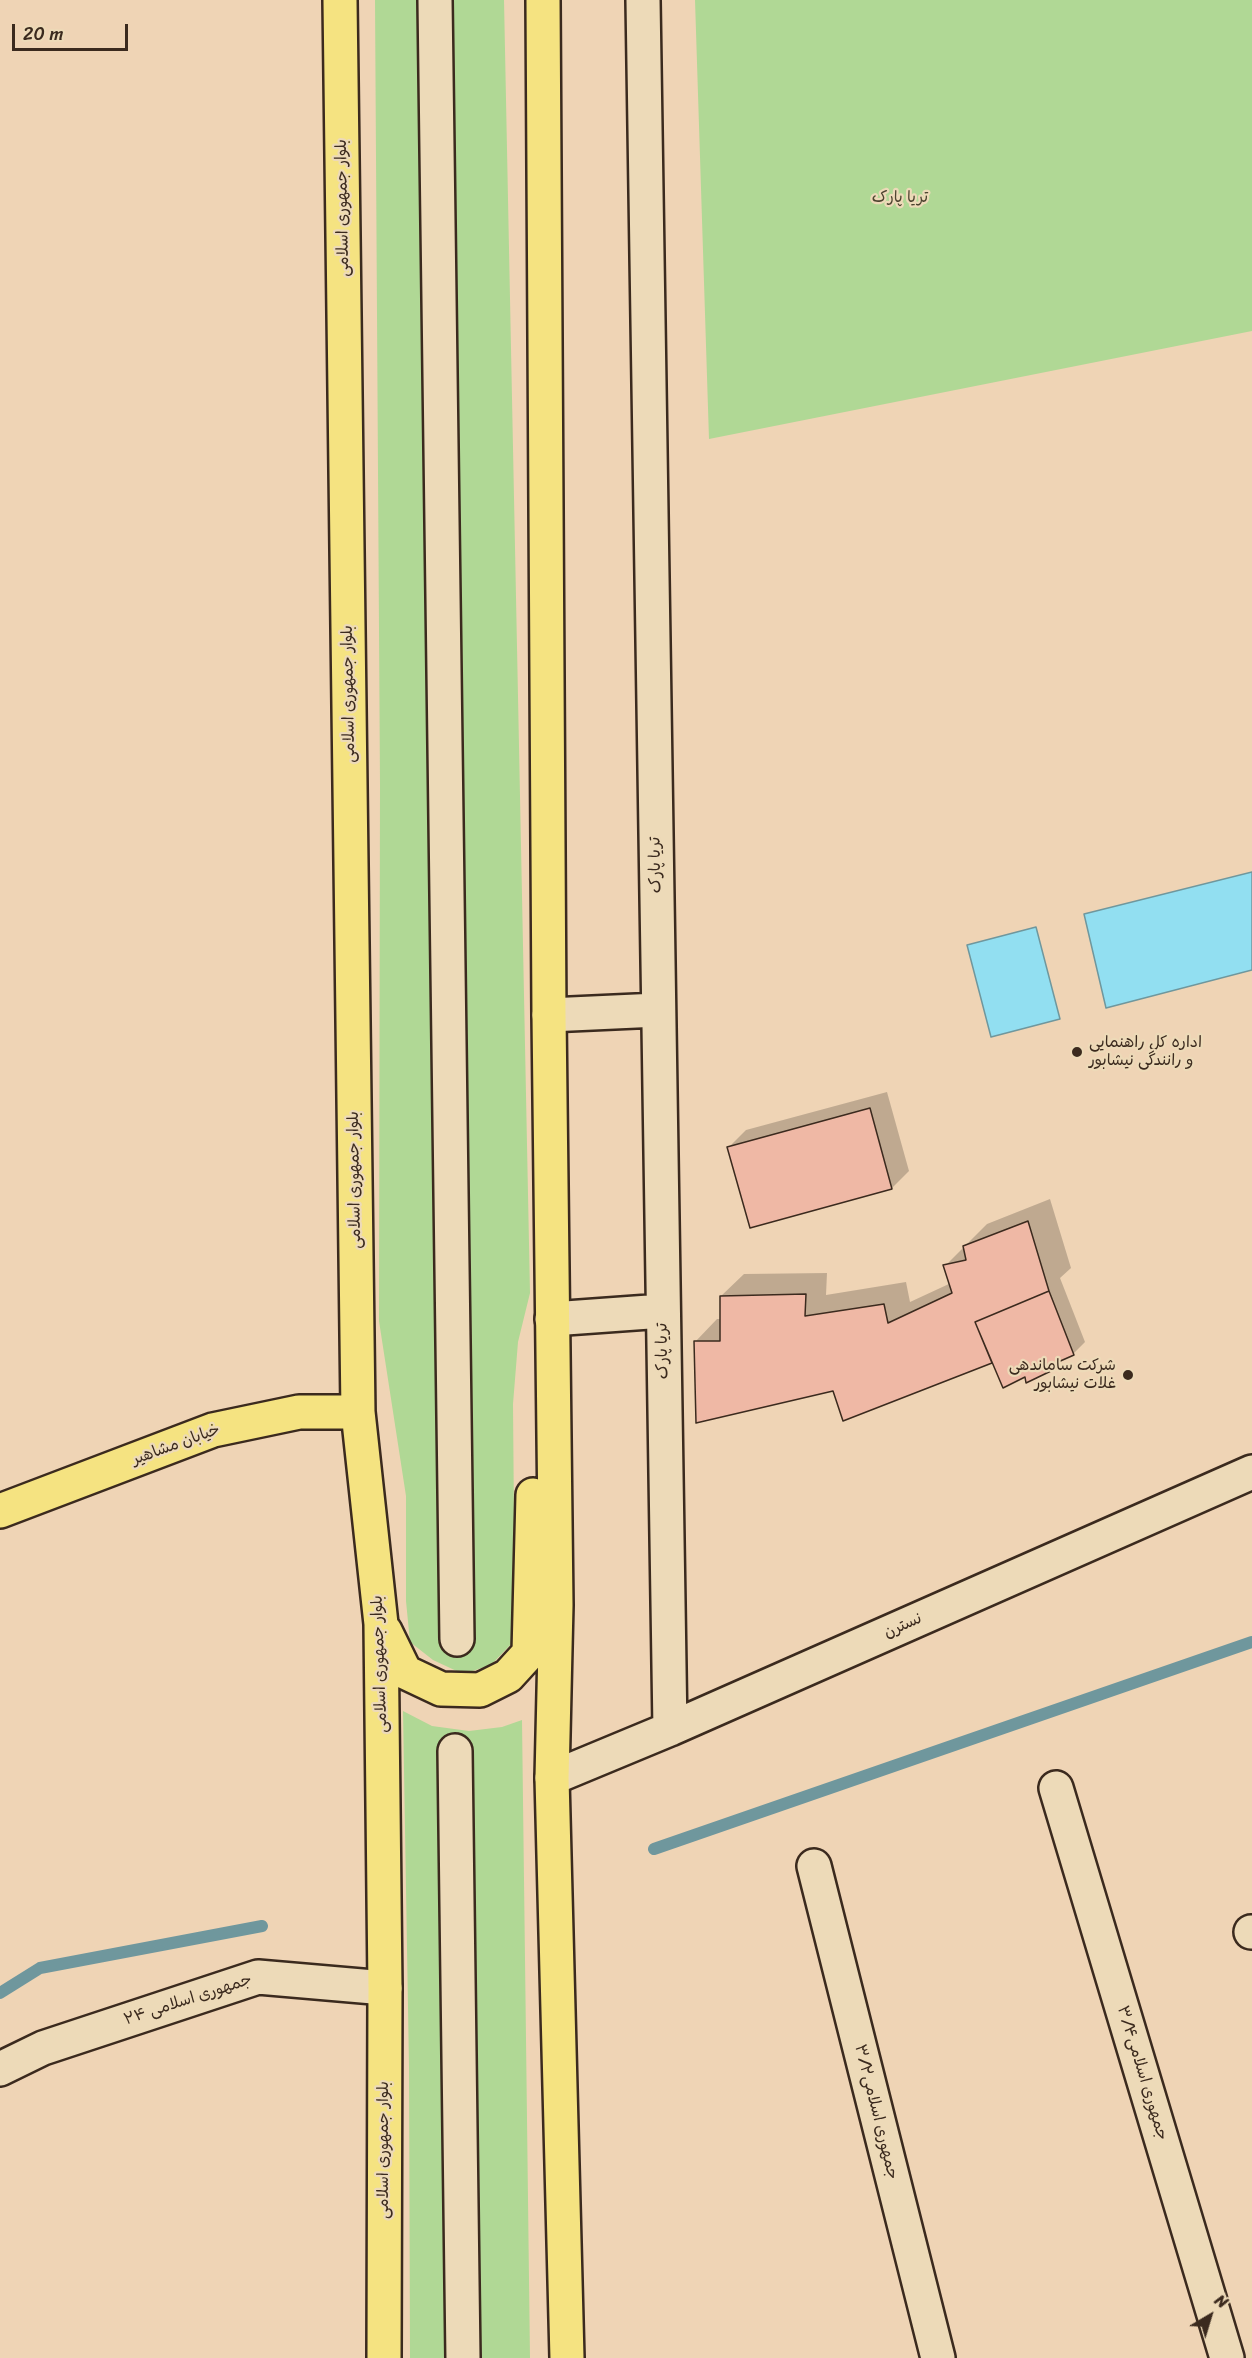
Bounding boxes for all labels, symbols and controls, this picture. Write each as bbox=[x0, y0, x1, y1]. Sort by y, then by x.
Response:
scale bar bbox=[15, 12, 130, 50]
text: 20 m bbox=[23, 18, 63, 50]
street label: بلوار جمهوری اسلامی bbox=[332, 139, 354, 277]
park label: تریا پارک bbox=[872, 188, 928, 208]
street label: بلوار جمهوری اسلامی bbox=[338, 625, 360, 763]
street label: تریا پارک bbox=[646, 837, 666, 893]
place label: اداره کل راهنمایی و رانندگی نیشابور bbox=[1089, 1033, 1202, 1071]
marker: اداره کل راهنمایی و رانندگی نیشابور bbox=[1070, 1045, 1084, 1059]
street label: بلوار جمهوری اسلامی bbox=[344, 1111, 366, 1249]
street label: تریا پارک bbox=[653, 1323, 673, 1379]
place label: شرکت ساماندهی غلات نیشابور bbox=[1009, 1356, 1116, 1394]
marker: شرکت ساماندهی غلات نیشابور bbox=[1121, 1368, 1135, 1382]
street label: خیابان مشاهیر bbox=[129, 1420, 223, 1470]
street label: بلوار جمهوری اسلامی bbox=[368, 1595, 392, 1733]
street label: نسترن bbox=[881, 1609, 925, 1643]
street label: جمهوری اسلامی ۲۴ bbox=[121, 1970, 255, 2030]
street label: جمهوری اسلامی۳/۴ bbox=[1112, 2003, 1172, 2143]
street label: جمهوری اسلامی۳/۲ bbox=[850, 2042, 902, 2182]
street label: بلوار جمهوری اسلامی bbox=[374, 2081, 394, 2219]
north arrow bbox=[1180, 2286, 1240, 2346]
text: N bbox=[1208, 2287, 1235, 2316]

